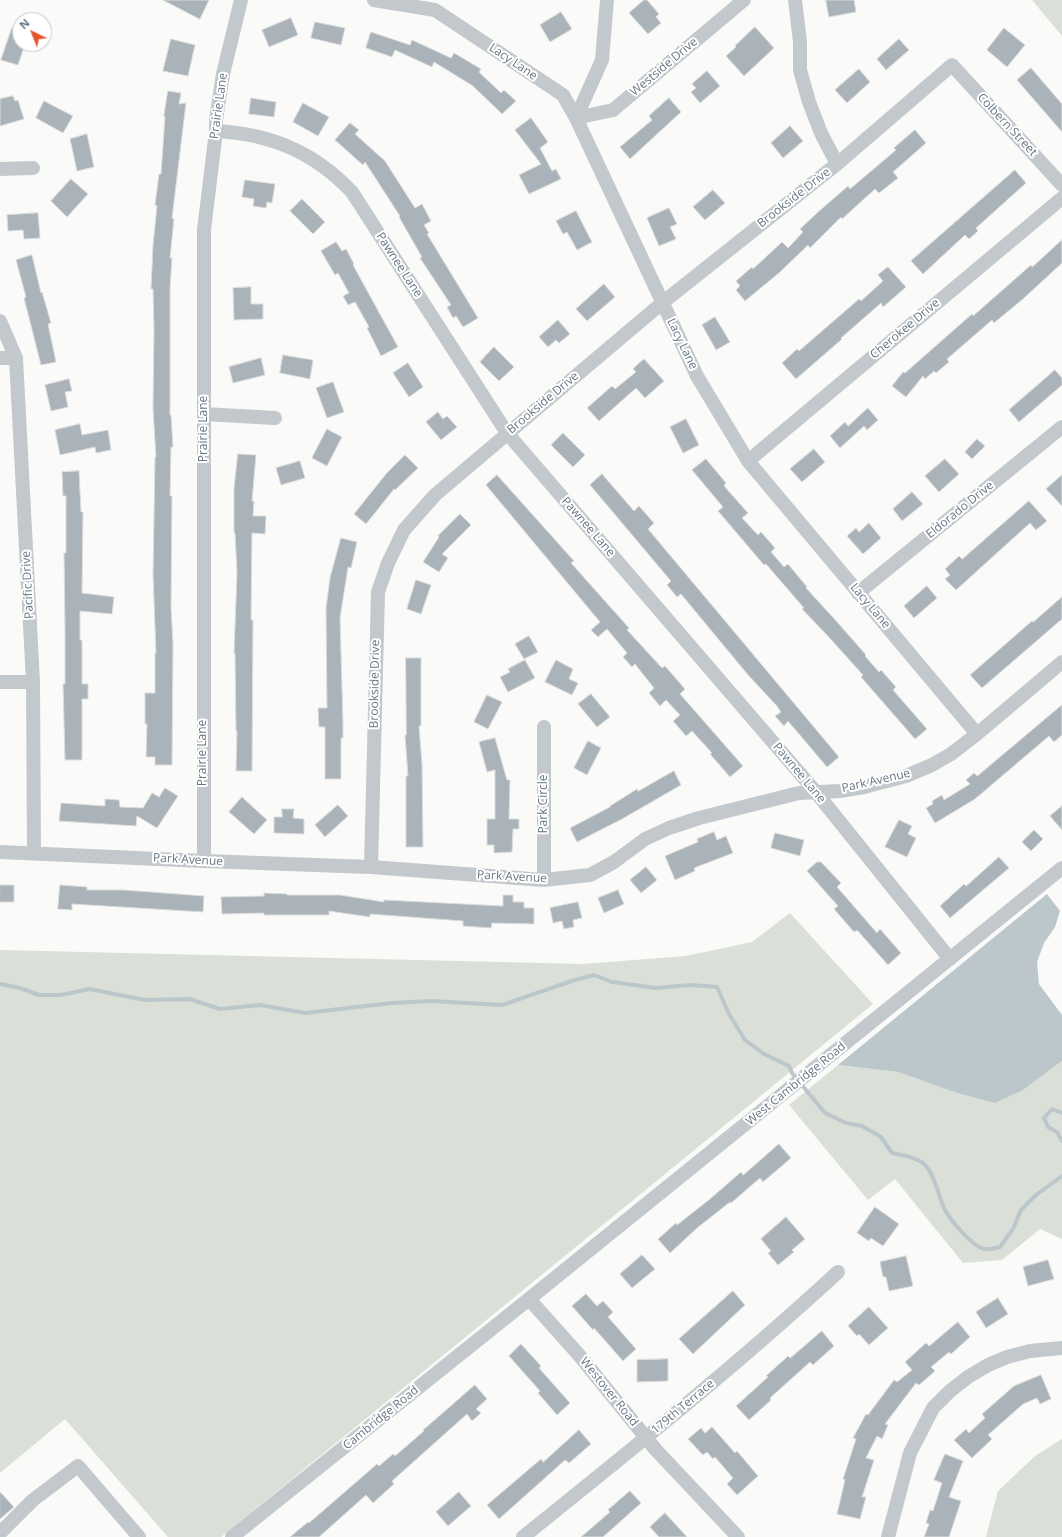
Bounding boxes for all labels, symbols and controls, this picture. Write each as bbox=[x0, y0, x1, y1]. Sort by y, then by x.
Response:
north arrow bbox=[12, 12, 52, 52]
text: N bbox=[16, 15, 33, 32]
street label: Westside Drive bbox=[628, 35, 700, 99]
street label: Lacy Lane bbox=[486, 41, 540, 83]
street label: Prairie Lane bbox=[207, 72, 231, 140]
street label: Colbern Street bbox=[974, 91, 1040, 159]
street label: Brookside Drive bbox=[755, 165, 833, 231]
street label: Pawnee Lane bbox=[373, 230, 425, 300]
street label: Cherokee Drive bbox=[867, 296, 943, 362]
street label: Lacy Lane bbox=[664, 316, 700, 372]
street label: Brookside Drive bbox=[504, 369, 582, 437]
street label: Prairie Lane bbox=[197, 396, 211, 462]
street label: Eldorado Drive bbox=[923, 478, 997, 542]
street label: Pawnee Lane bbox=[558, 494, 618, 560]
street label: Pacific Drive bbox=[19, 551, 37, 619]
street label: Lacy Lane bbox=[847, 580, 893, 632]
street label: Brookside Drive bbox=[367, 640, 383, 728]
street label: Prairie Lane bbox=[196, 720, 210, 786]
street label: Pawnee Lane bbox=[770, 740, 828, 806]
street label: Park Avenue bbox=[840, 766, 912, 796]
street label: Park Circle bbox=[537, 774, 551, 834]
street label: Park Avenue bbox=[153, 851, 223, 869]
street label: Park Avenue bbox=[477, 868, 547, 886]
street label: West Cambridge Road bbox=[743, 1039, 849, 1129]
street label: Westover Road bbox=[577, 1355, 641, 1429]
street label: 179th Terrace bbox=[649, 1377, 717, 1437]
street label: Cambridge Road bbox=[340, 1383, 422, 1453]

